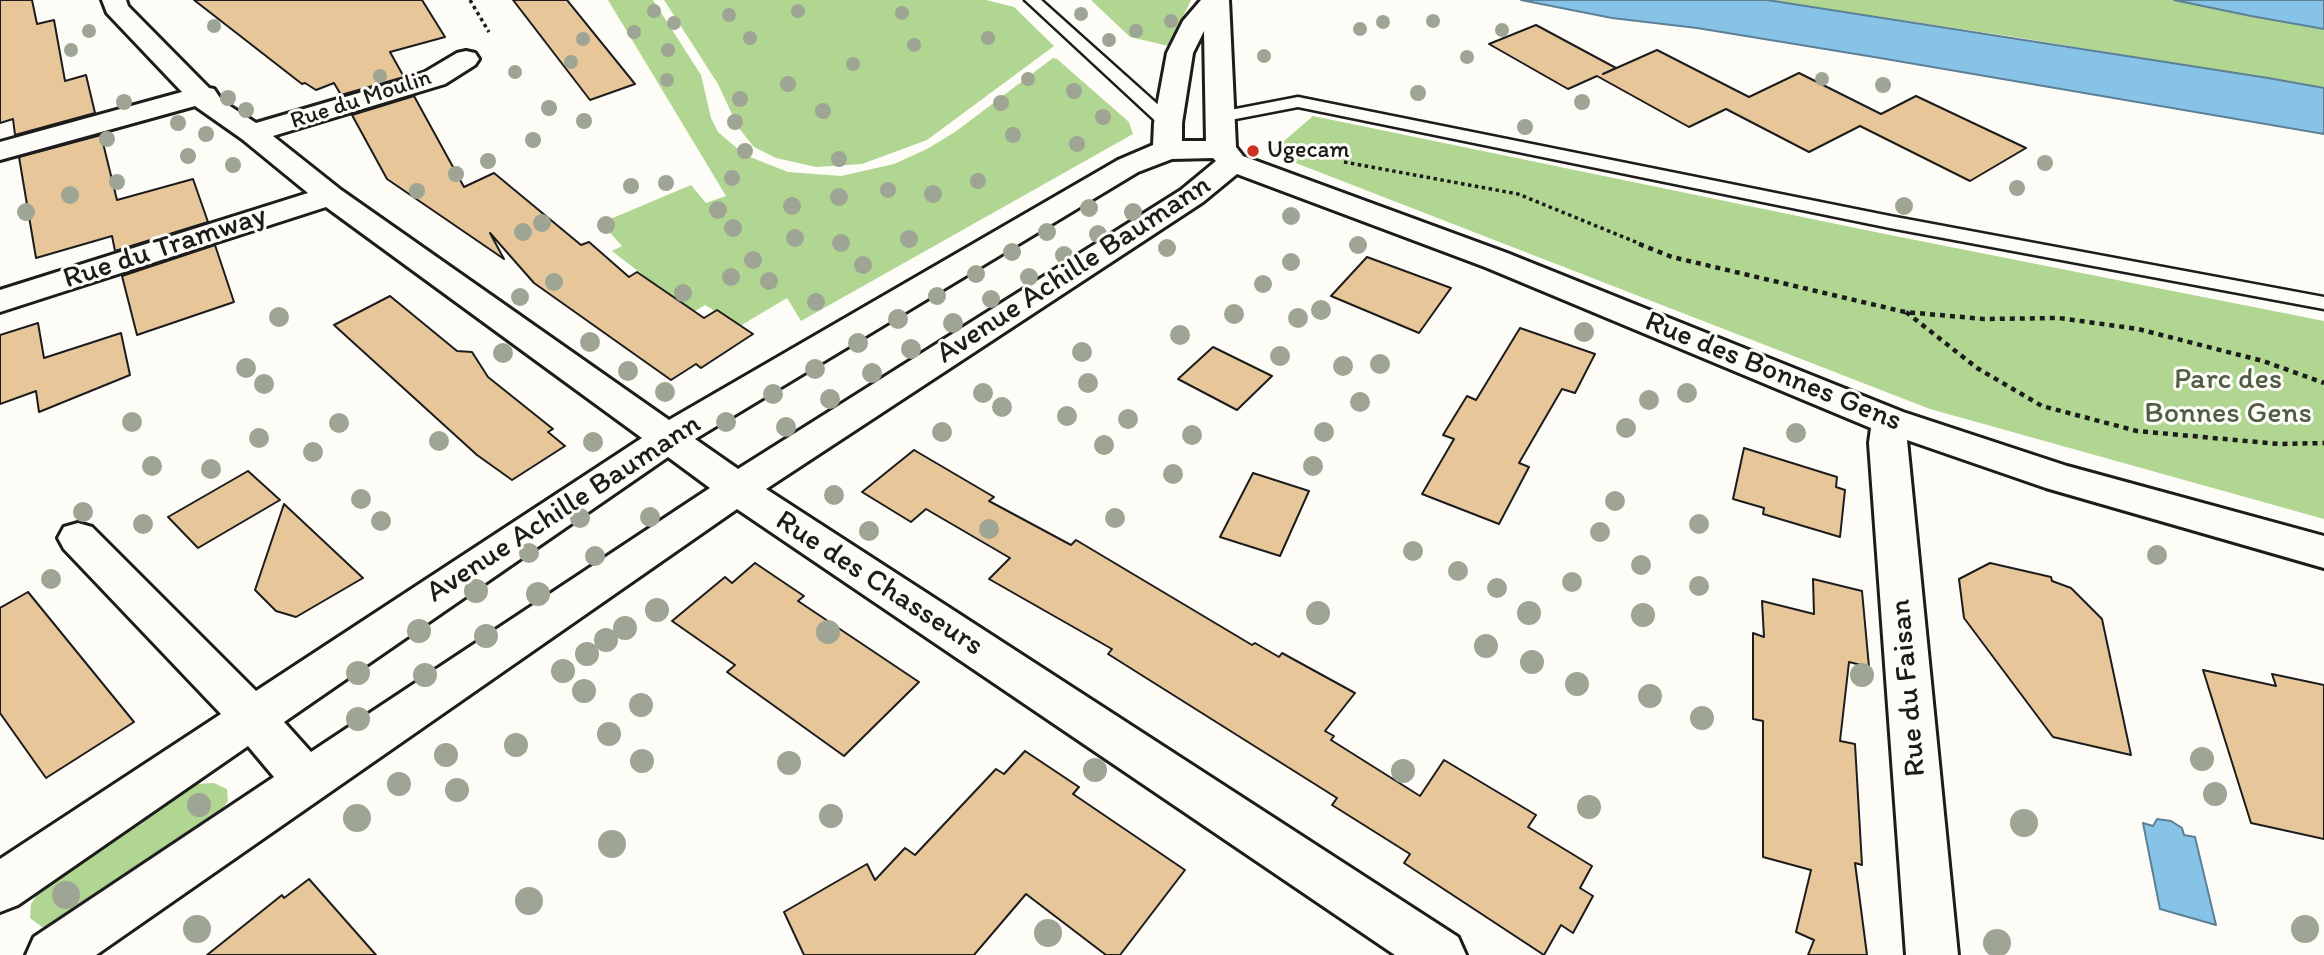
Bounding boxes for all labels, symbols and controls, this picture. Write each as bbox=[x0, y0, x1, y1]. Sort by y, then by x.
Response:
street label: Rue du Moulin bbox=[287, 64, 435, 136]
place label: Ugecam bbox=[1267, 137, 1349, 165]
marker: Ugecam bbox=[1245, 143, 1261, 159]
street label: Avenue Achille Baumann bbox=[930, 168, 1218, 372]
street label: Rue du Tramway bbox=[59, 198, 271, 298]
street label: Rue des Bonnes Gens bbox=[1639, 304, 1907, 440]
park label: Parc des Bonnes Gens bbox=[2144, 362, 2312, 432]
street label: Avenue Achille Baumann bbox=[420, 407, 708, 611]
street label: Rue des Chasseurs bbox=[768, 503, 990, 665]
street label: Rue du Faisan bbox=[1883, 598, 1935, 778]

